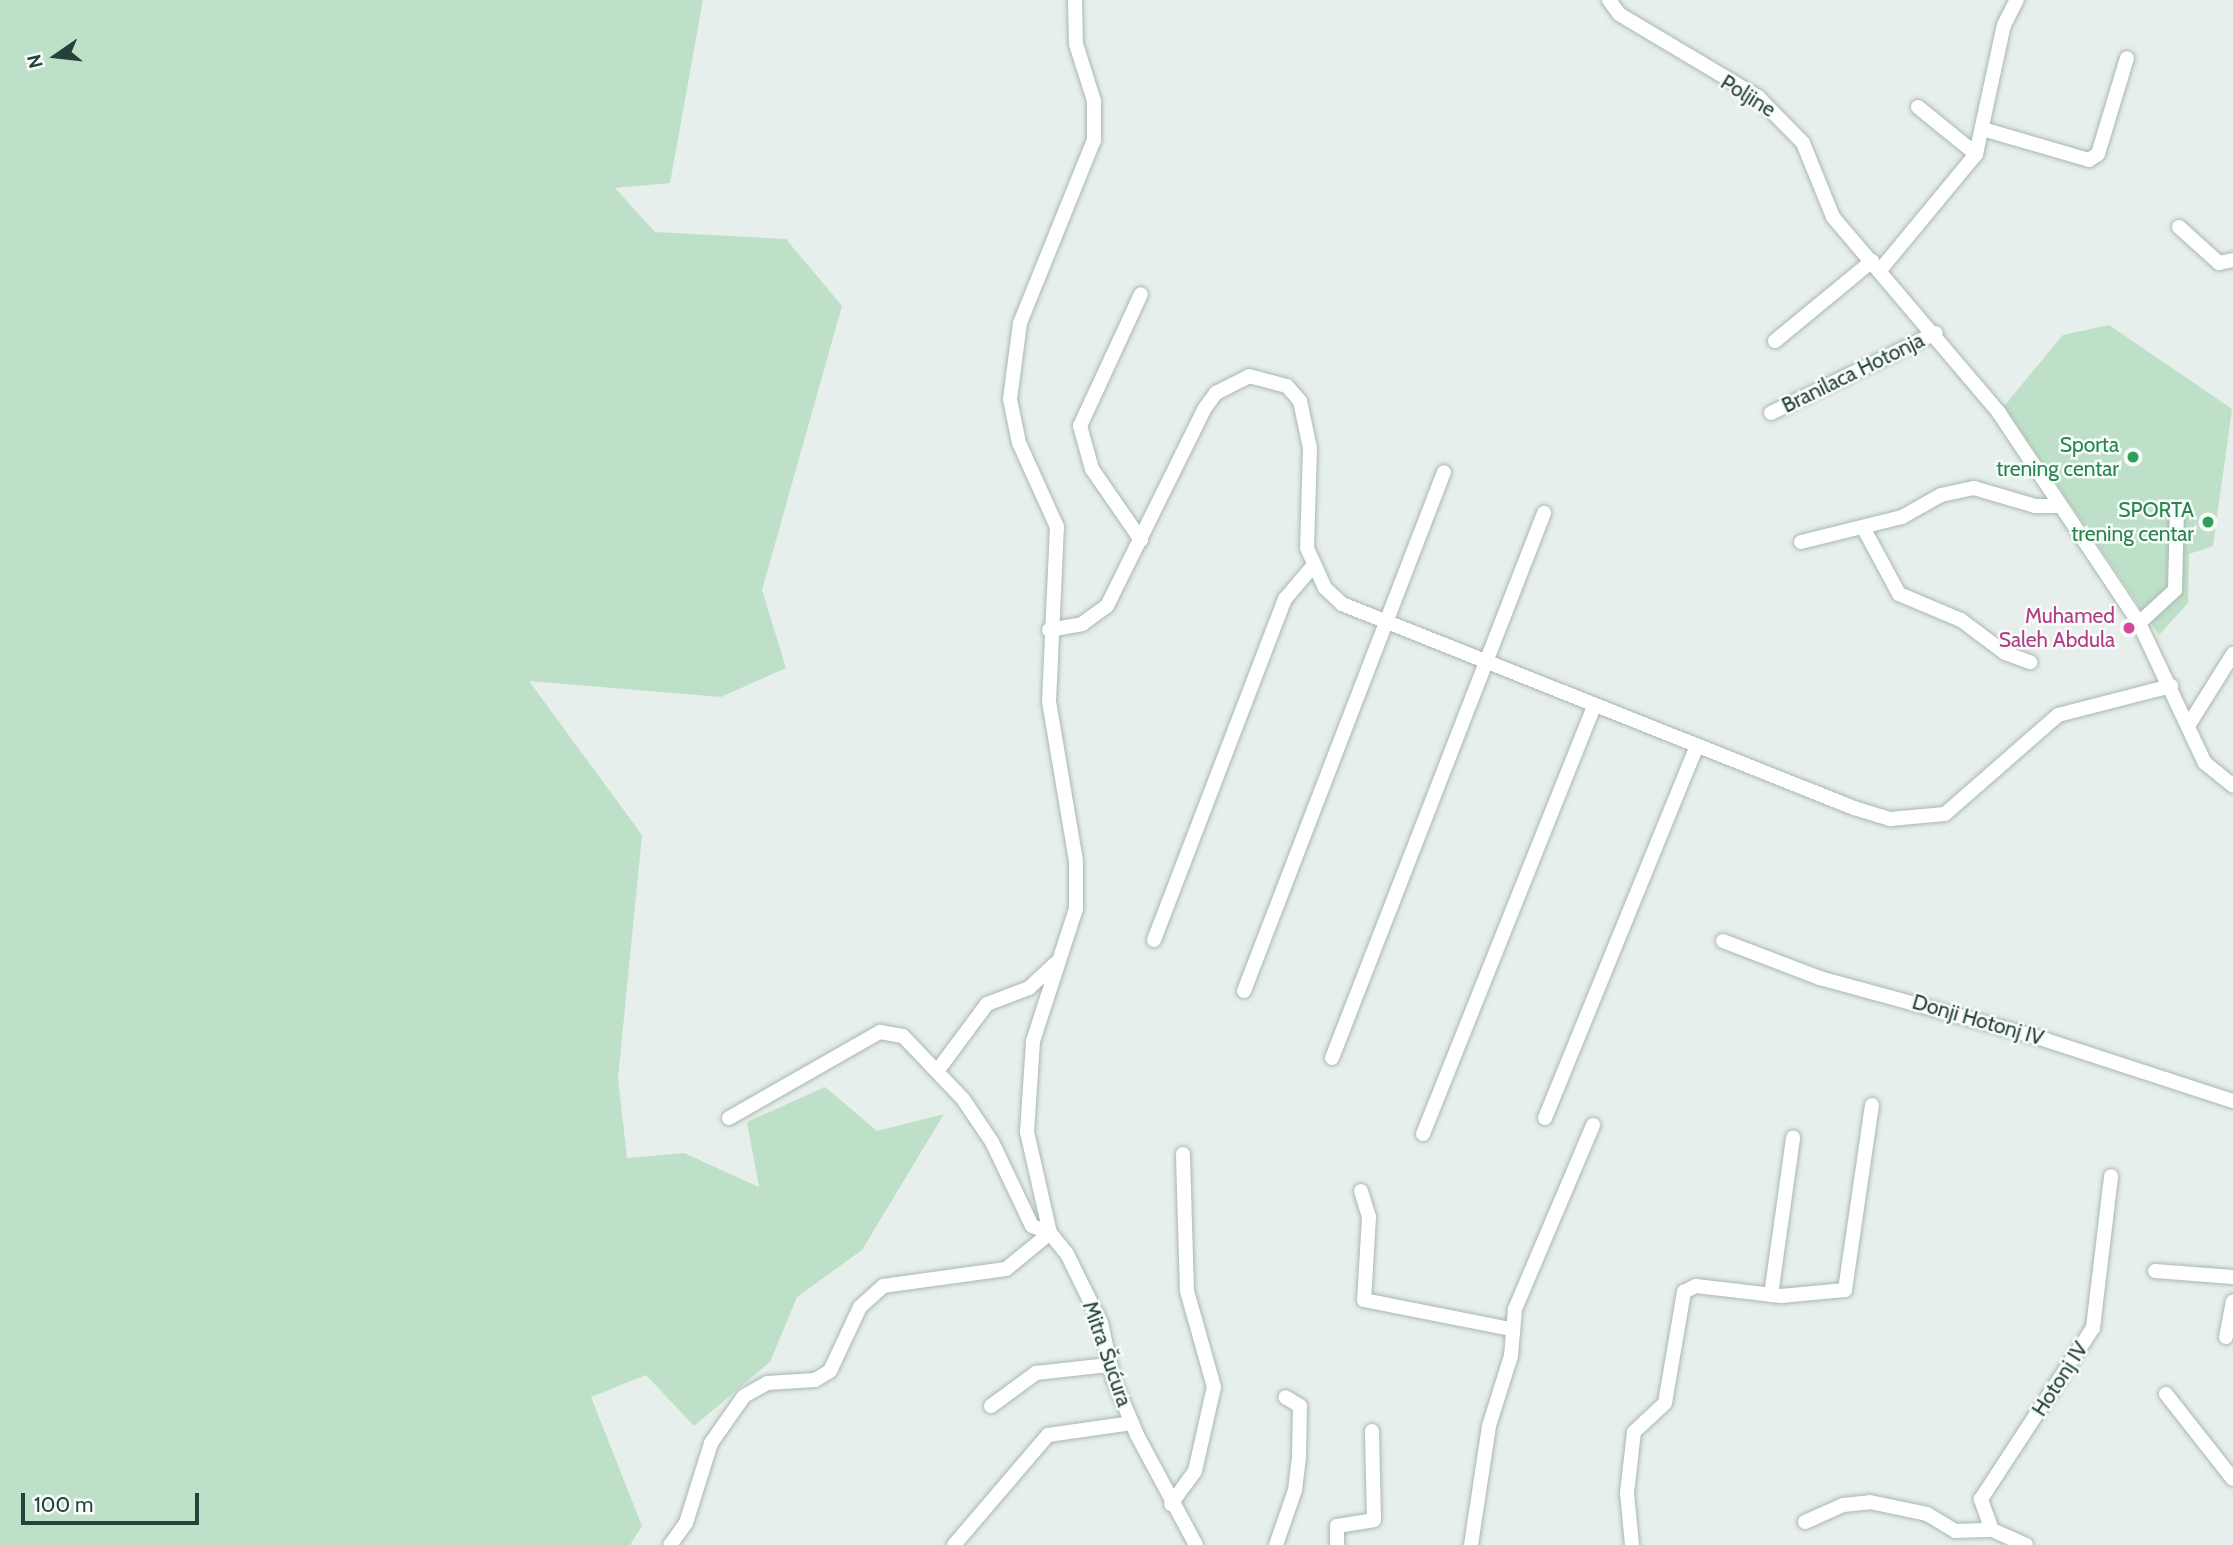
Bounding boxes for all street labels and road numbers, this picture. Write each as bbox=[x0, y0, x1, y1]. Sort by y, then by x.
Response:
street label: Poljine bbox=[1716, 70, 1780, 122]
street label: Branilaca Hotonja bbox=[1778, 328, 1928, 418]
street label: Donji Hotonj IV bbox=[1909, 989, 2047, 1051]
street label: Mitra Šućura bbox=[1077, 1298, 1137, 1410]
street label: Hotonj IV bbox=[2027, 1337, 2093, 1421]

